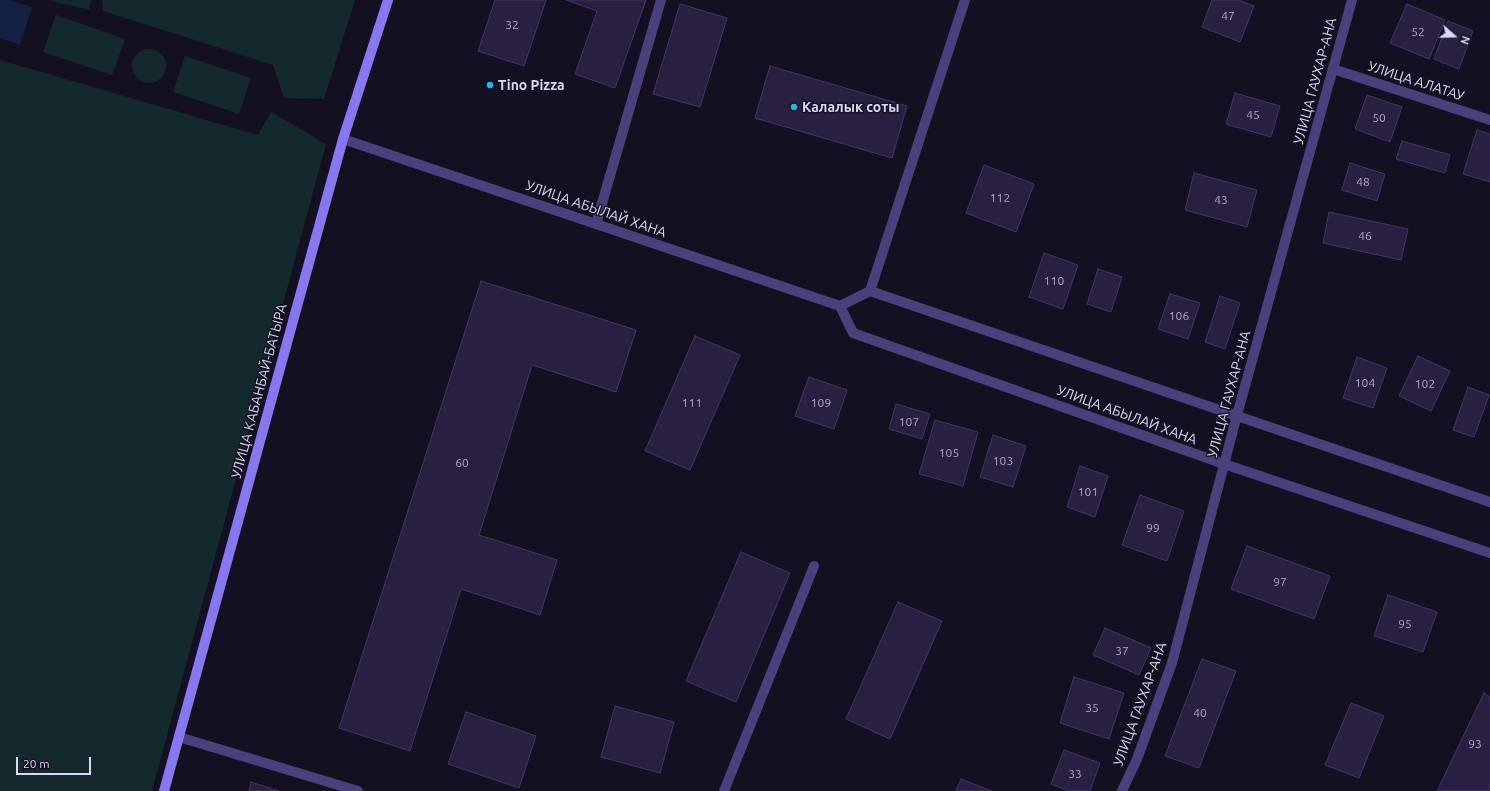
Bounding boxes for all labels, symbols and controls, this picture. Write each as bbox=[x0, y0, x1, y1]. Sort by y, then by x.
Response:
house number: 47 bbox=[1221, 9, 1235, 23]
street label: УЛИЦА ГАУХАР-АНА bbox=[1290, 16, 1340, 146]
north arrow bbox=[1434, 16, 1474, 56]
house number: 32 bbox=[505, 18, 519, 32]
house number: 52 bbox=[1411, 25, 1425, 39]
text: N bbox=[1458, 34, 1472, 46]
street label: УЛИЦА АЛАТАУ bbox=[1366, 58, 1466, 104]
place label: Tino Pizza bbox=[498, 77, 565, 93]
marker: Tino Pizza bbox=[485, 80, 495, 90]
place label: Калалык соты bbox=[802, 99, 900, 115]
marker: Калалык соты bbox=[789, 102, 799, 112]
house number: 45 bbox=[1246, 108, 1260, 122]
house number: 50 bbox=[1372, 111, 1386, 125]
house number: 48 bbox=[1356, 175, 1370, 189]
street label: УЛИЦА АБЫЛАЙ ХАНА bbox=[523, 177, 669, 241]
house number: 112 bbox=[990, 191, 1010, 205]
house number: 43 bbox=[1214, 193, 1228, 207]
house number: 46 bbox=[1358, 229, 1372, 243]
house number: 110 bbox=[1044, 274, 1064, 288]
street label: УЛИЦА КАБАНБАЙ-БАТЫРА bbox=[228, 302, 290, 480]
house number: 106 bbox=[1169, 309, 1189, 323]
street label: УЛИЦА ГАУХАР-АНА bbox=[1204, 329, 1254, 459]
house number: 104 bbox=[1355, 376, 1375, 390]
house number: 102 bbox=[1415, 377, 1435, 391]
street label: УЛИЦА АБЫЛАЙ ХАНА bbox=[1055, 382, 1199, 448]
house number: 111 bbox=[682, 396, 702, 410]
house number: 109 bbox=[811, 396, 831, 410]
house number: 107 bbox=[899, 415, 919, 429]
house number: 105 bbox=[939, 446, 959, 460]
house number: 103 bbox=[993, 454, 1013, 468]
house number: 60 bbox=[455, 456, 469, 470]
house number: 101 bbox=[1078, 485, 1098, 499]
house number: 99 bbox=[1146, 521, 1160, 535]
house number: 97 bbox=[1273, 575, 1287, 589]
house number: 95 bbox=[1398, 617, 1412, 631]
street label: УЛИЦА ГАУХАР-АНА bbox=[1110, 640, 1170, 768]
house number: 37 bbox=[1115, 644, 1129, 658]
house number: 35 bbox=[1085, 701, 1099, 715]
house number: 40 bbox=[1193, 706, 1207, 720]
house number: 93 bbox=[1468, 737, 1482, 751]
scale bar bbox=[18, 749, 93, 775]
text: 20 m bbox=[23, 757, 50, 770]
house number: 33 bbox=[1068, 767, 1082, 781]

